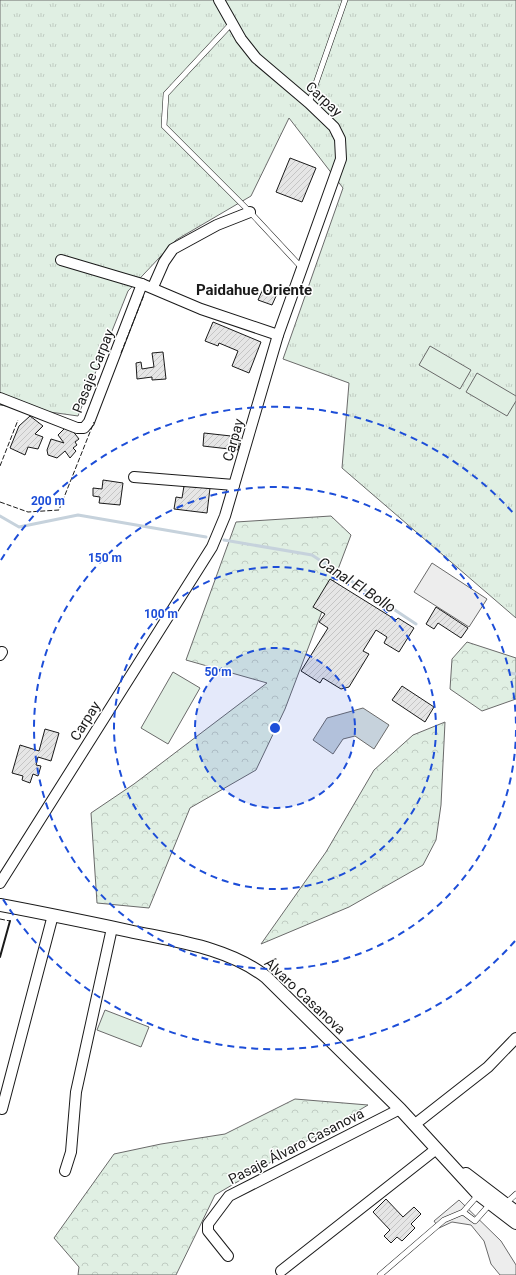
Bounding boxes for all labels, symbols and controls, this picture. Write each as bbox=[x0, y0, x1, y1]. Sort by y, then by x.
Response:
street label: Carpay bbox=[303, 78, 346, 120]
district label: Paidahue Oriente bbox=[196, 281, 312, 299]
street label: Pasaje Carpay bbox=[69, 326, 117, 415]
street label: Carpay bbox=[219, 417, 247, 463]
text: 200 m bbox=[31, 494, 65, 508]
text: 150 m bbox=[88, 551, 122, 565]
water label: Canal El Bollo bbox=[315, 553, 399, 617]
text: 100 m bbox=[144, 607, 178, 621]
text: 50 m bbox=[204, 665, 232, 679]
street label: Carpay bbox=[67, 698, 103, 744]
centre of rings bbox=[268, 721, 282, 735]
street label: Álvaro Casanova bbox=[261, 954, 349, 1037]
street label: Pasaje Álvaro Casanova bbox=[225, 1104, 366, 1187]

